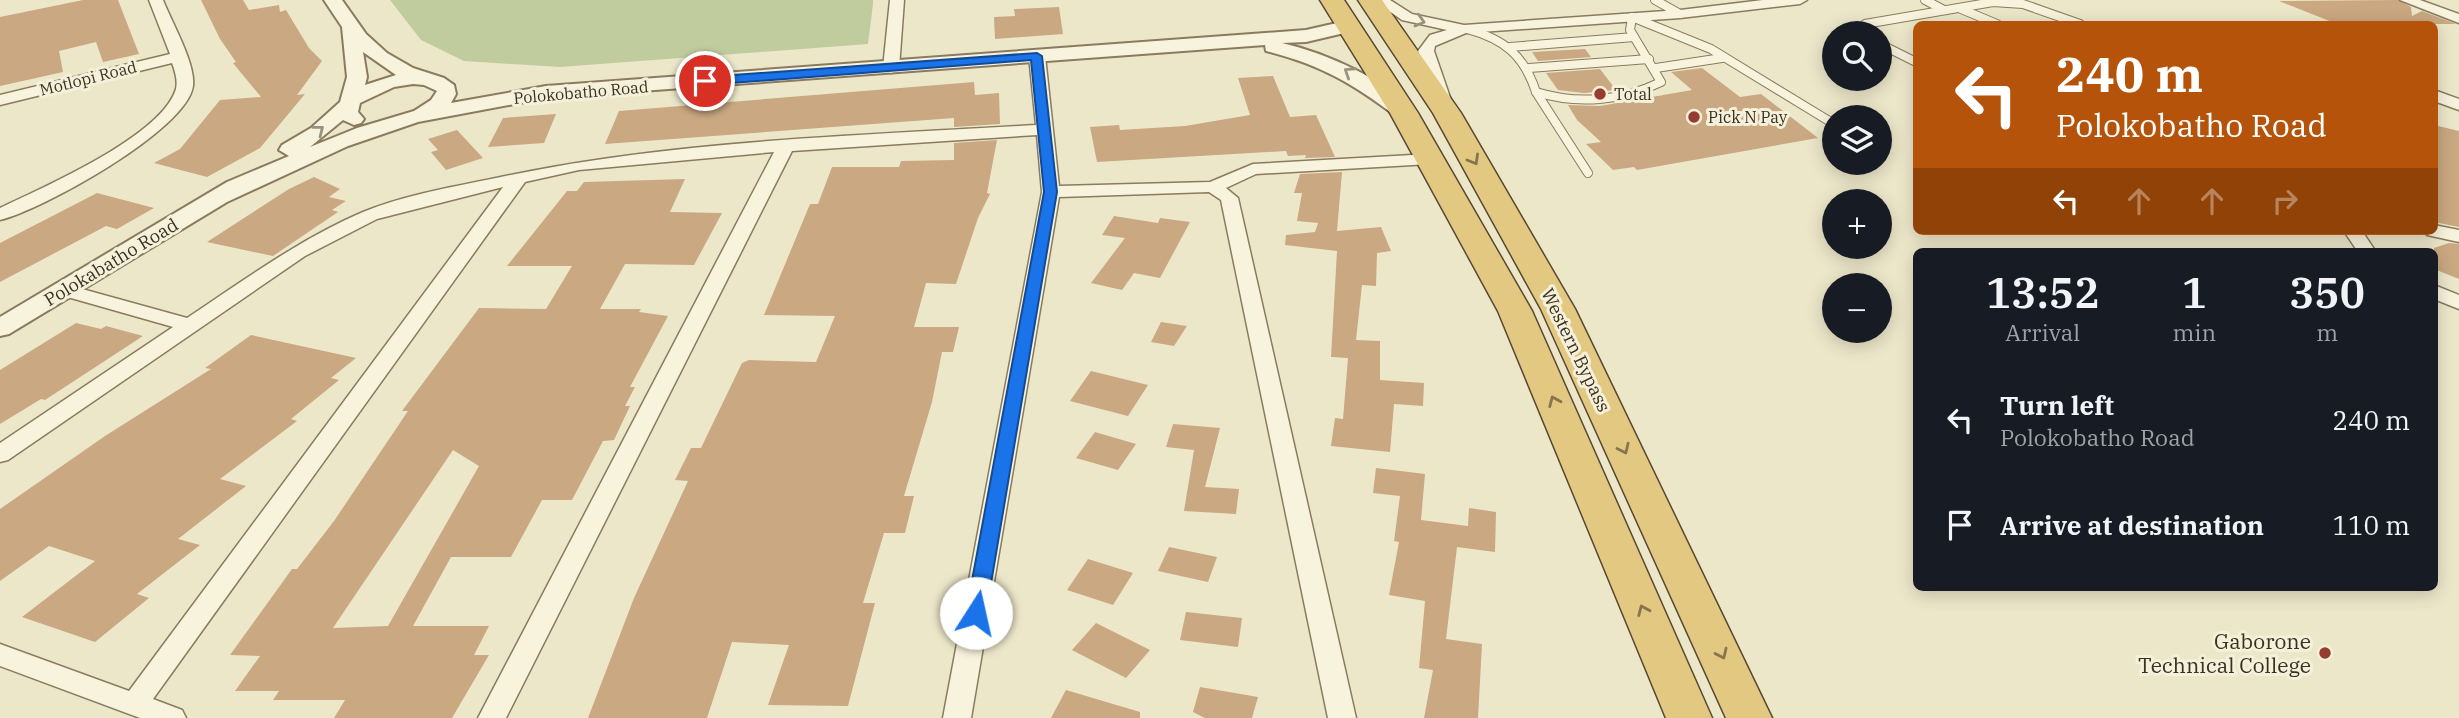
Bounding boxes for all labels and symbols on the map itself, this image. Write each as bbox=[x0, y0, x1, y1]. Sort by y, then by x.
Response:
one-way arrow bbox=[1414, 12, 1426, 27]
pin bbox=[675, 51, 735, 111]
street label: Motlopi Road bbox=[37, 56, 139, 100]
one-way arrow bbox=[1344, 68, 1357, 81]
street label: Polokobatho Road bbox=[513, 76, 650, 108]
place label: Total bbox=[1614, 84, 1652, 104]
marker: Total bbox=[1592, 86, 1608, 102]
place label: Pick N Pay bbox=[1708, 107, 1788, 127]
marker: Pick N Pay bbox=[1686, 109, 1702, 125]
one-way arrow bbox=[312, 126, 324, 139]
one-way arrow bbox=[1466, 153, 1479, 165]
street label: Polokabatho Road bbox=[40, 213, 182, 311]
street label: Western Bypass bbox=[1536, 284, 1616, 416]
one-way arrow bbox=[1548, 396, 1562, 408]
one-way arrow bbox=[1616, 442, 1630, 454]
position arrow bbox=[939, 576, 1013, 650]
one-way arrow bbox=[1638, 605, 1652, 617]
place label: Gaborone Technical College bbox=[2138, 627, 2311, 679]
marker: Gaborone Technical College bbox=[2317, 645, 2333, 661]
one-way arrow bbox=[1714, 647, 1728, 659]

